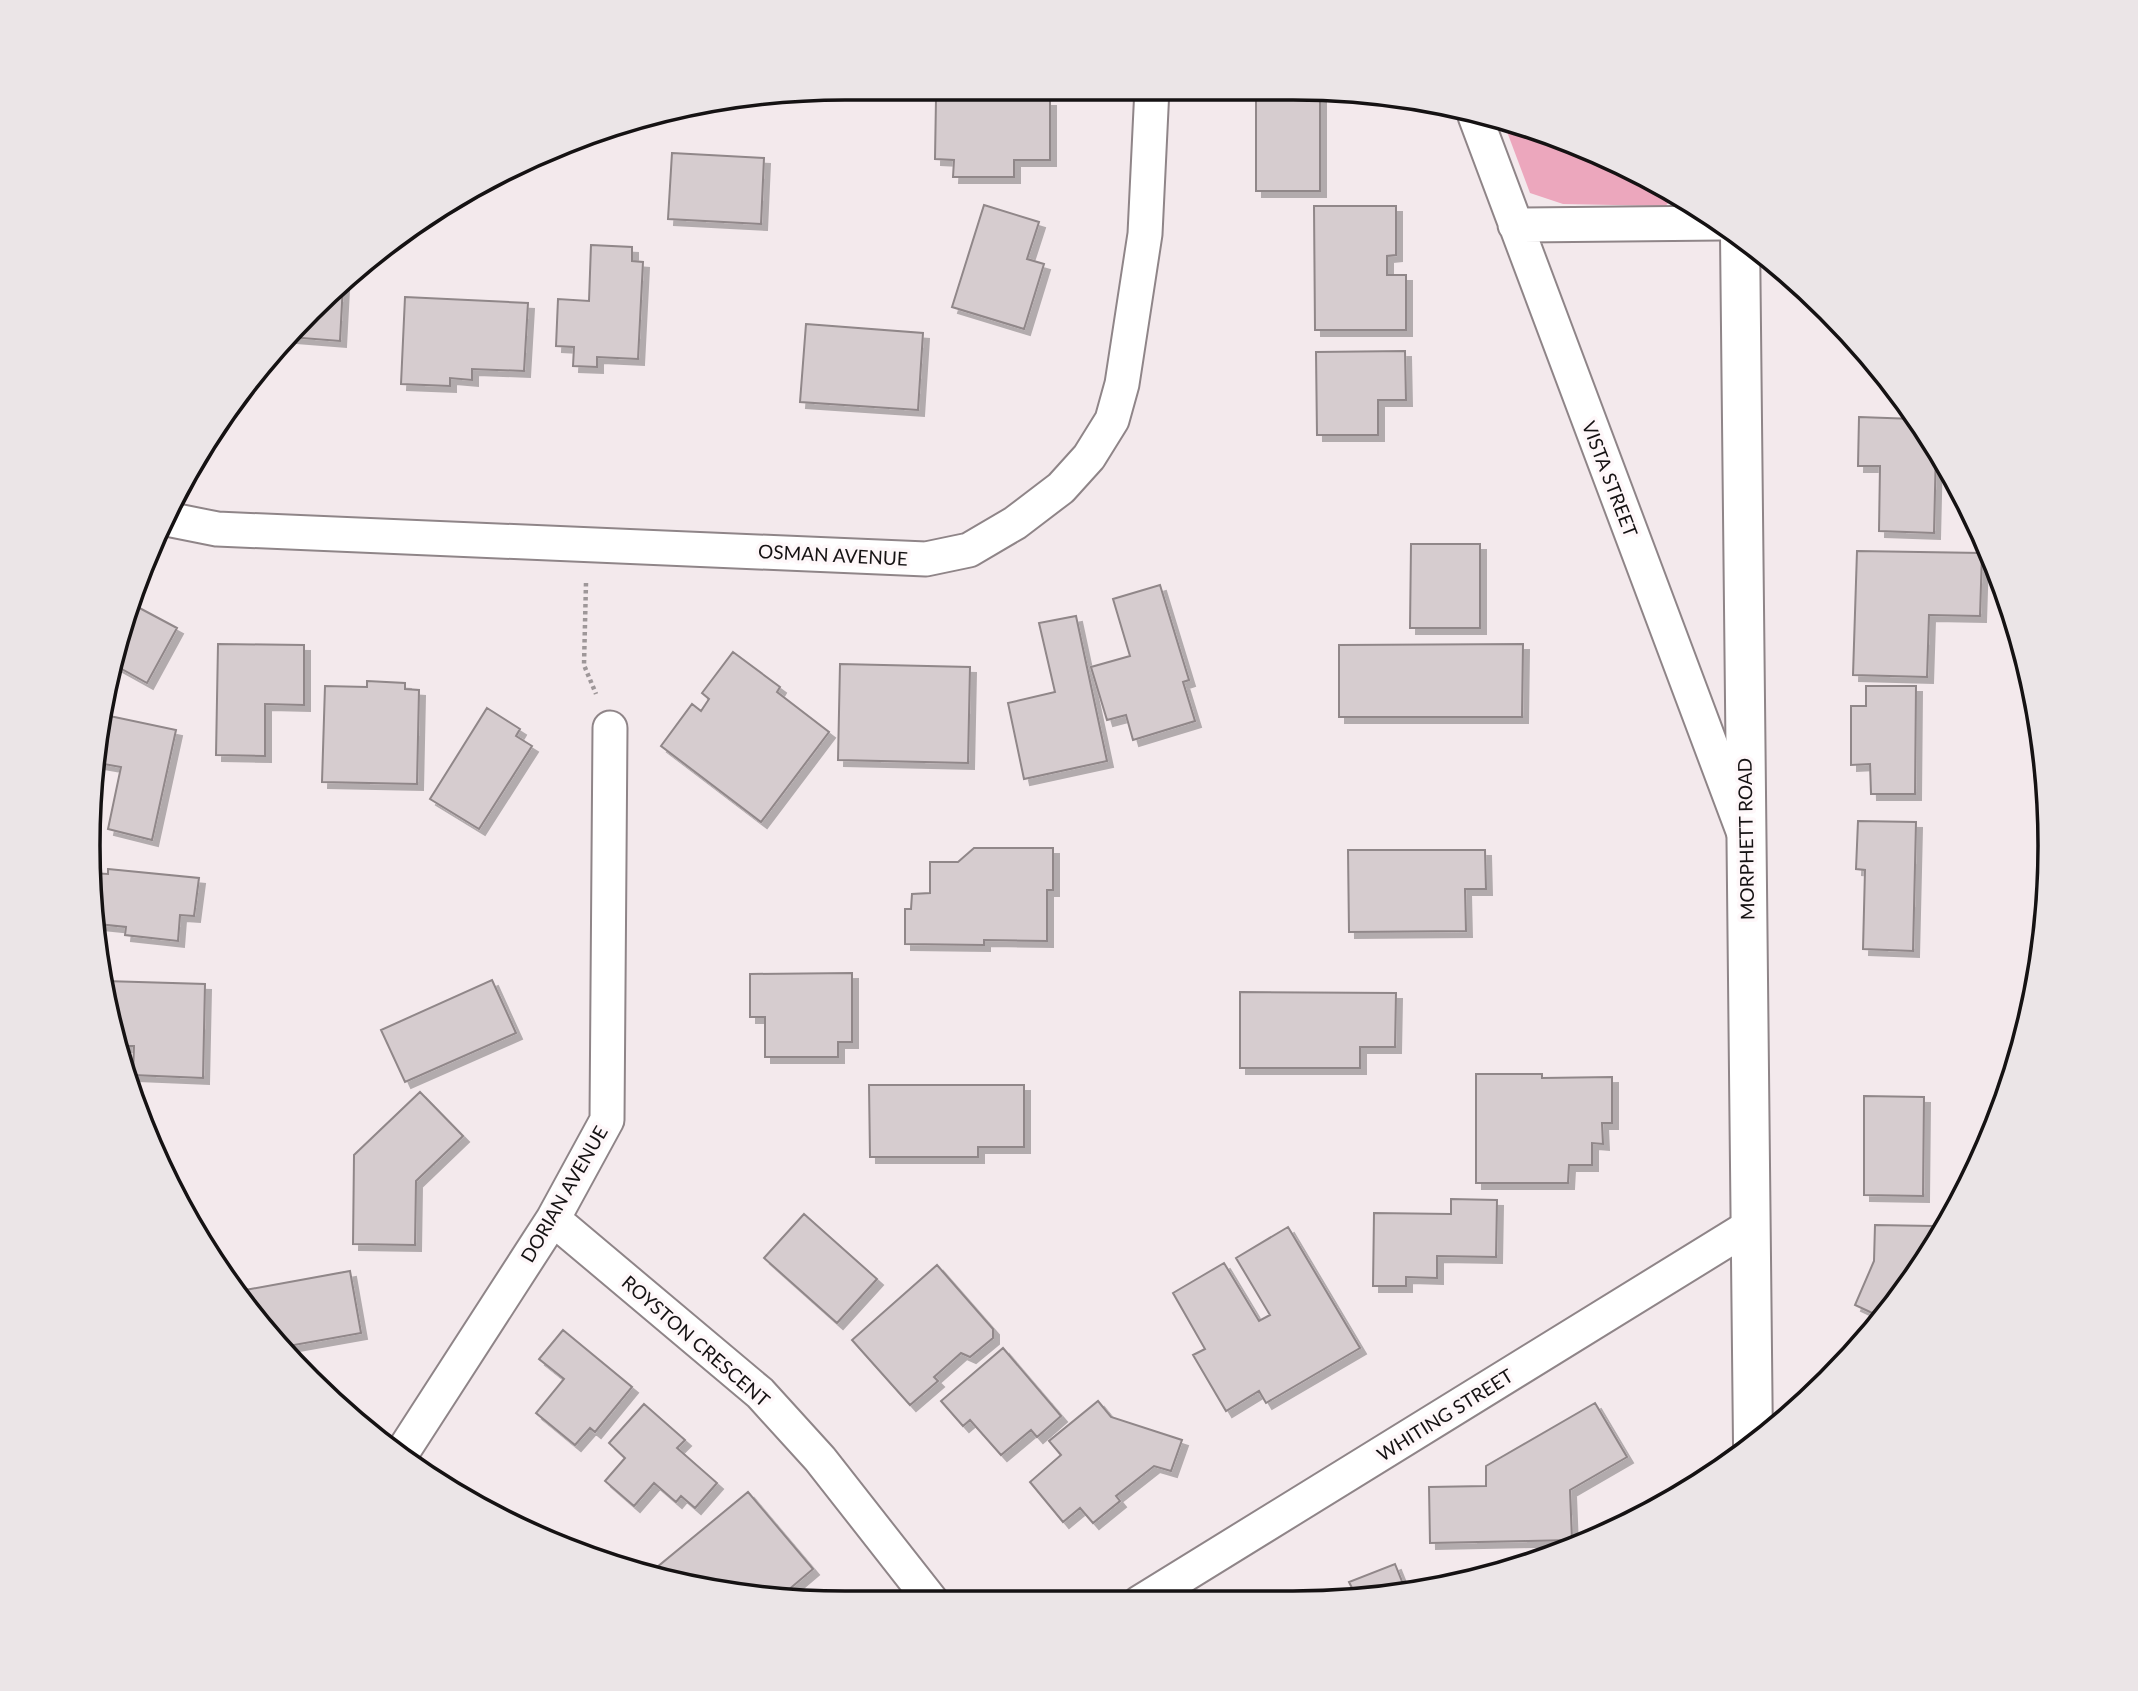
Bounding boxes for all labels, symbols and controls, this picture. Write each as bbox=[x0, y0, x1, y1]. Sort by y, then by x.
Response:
street label: VISTA STREET bbox=[1578, 418, 1643, 540]
street label: OSMAN AVENUE bbox=[758, 539, 908, 570]
street label: MORPHETT ROAD bbox=[1733, 758, 1758, 920]
street label: DORIAN AVENUE bbox=[515, 1121, 612, 1266]
street label: ROYSTON CRESCENT bbox=[618, 1270, 775, 1411]
street label: WHITING STREET bbox=[1373, 1364, 1517, 1466]

